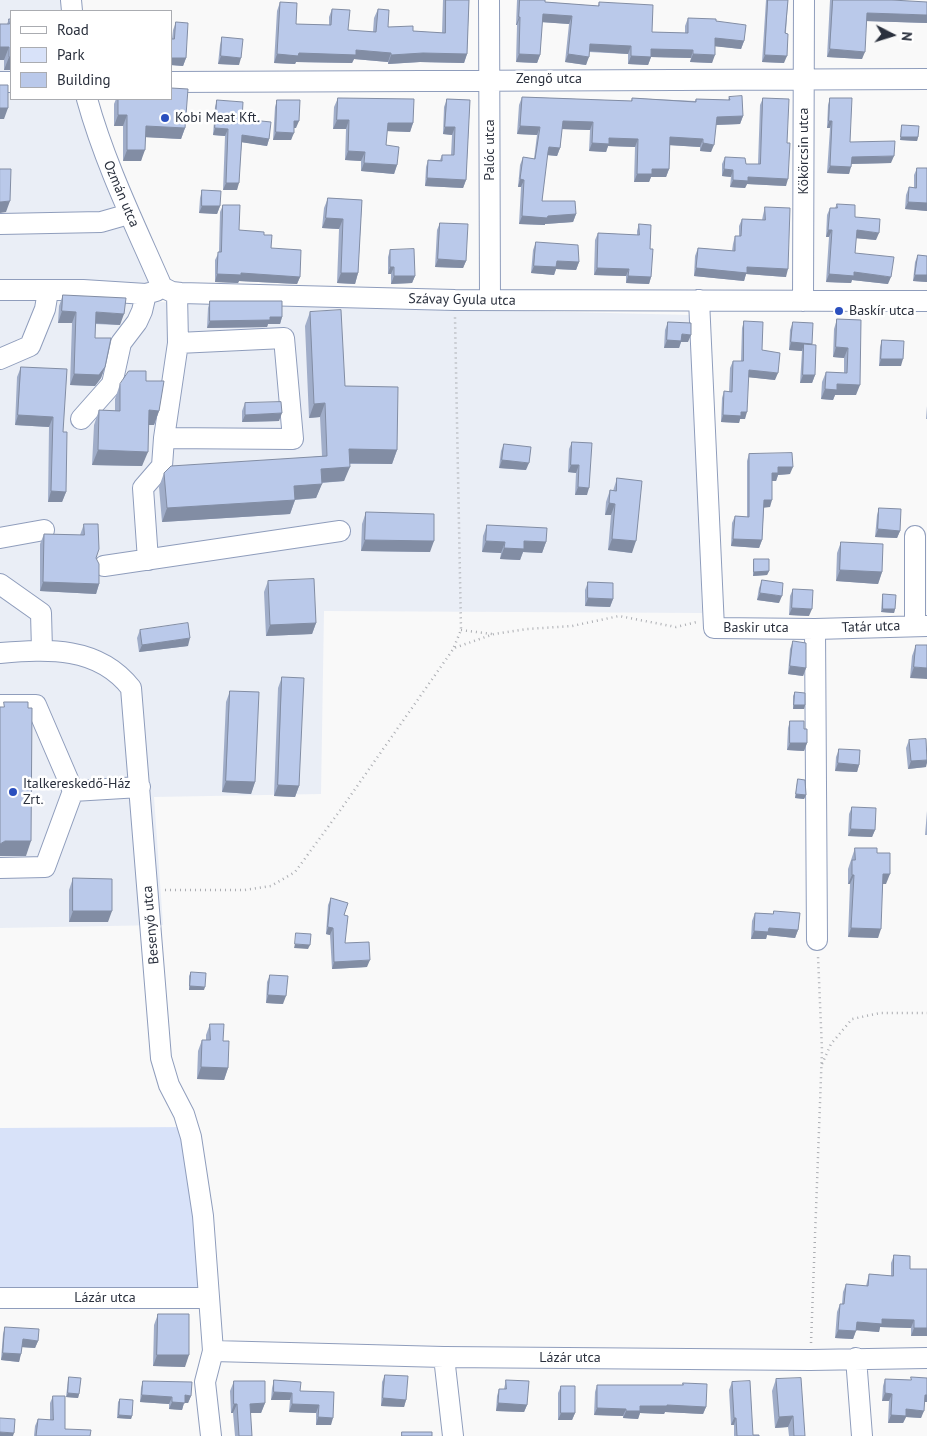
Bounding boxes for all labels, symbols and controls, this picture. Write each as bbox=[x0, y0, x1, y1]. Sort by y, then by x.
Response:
legend bbox=[10, 10, 172, 100]
north arrow bbox=[867, 10, 917, 60]
text: Road bbox=[57, 20, 89, 39]
text: N bbox=[898, 31, 916, 42]
text: Park bbox=[57, 45, 85, 64]
text: Building bbox=[57, 70, 111, 89]
street label: Zengő utca bbox=[516, 71, 582, 87]
street label: Kökörcsin utca bbox=[796, 108, 812, 194]
place label: Kobi Meat Kft. bbox=[175, 110, 260, 126]
marker: Kobi Meat Kft. bbox=[159, 112, 171, 124]
street label: Palóc utca bbox=[482, 119, 498, 181]
street label: Ozmán utca bbox=[99, 158, 143, 230]
street label: Szávay Gyula utca bbox=[408, 291, 516, 309]
place label: Baskír utca bbox=[849, 303, 914, 319]
marker: Baskír utca bbox=[833, 305, 845, 317]
street label: Tatár utca bbox=[841, 618, 901, 636]
street label: Baskir utca bbox=[723, 620, 789, 636]
place label: Italkereskedő-Ház Zrt. bbox=[23, 776, 131, 809]
marker: Italkereskedő-Ház Zrt. bbox=[7, 786, 19, 798]
street label: Besenyő utca bbox=[139, 885, 163, 965]
street label: Lázár utca bbox=[74, 1290, 136, 1306]
street label: Lázár utca bbox=[539, 1350, 601, 1366]

